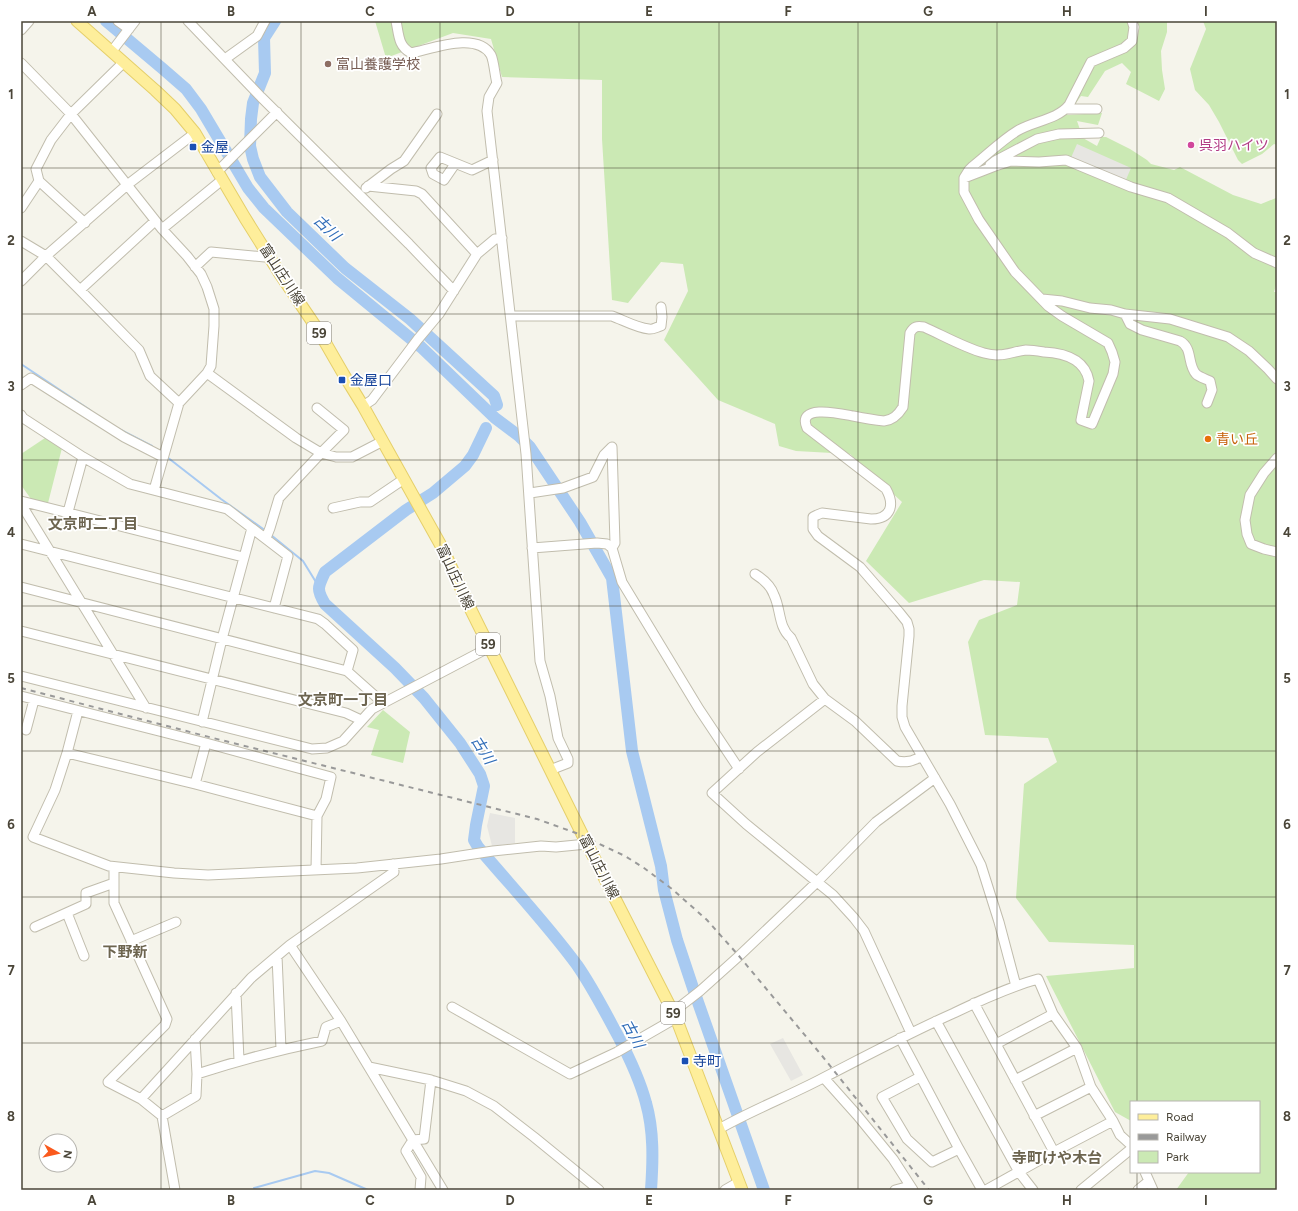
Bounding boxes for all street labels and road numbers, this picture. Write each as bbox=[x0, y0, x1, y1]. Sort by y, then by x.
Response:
street label: 富山庄川線 bbox=[256, 241, 308, 309]
road number: 59 bbox=[307, 322, 331, 344]
street label: 富山庄川線 bbox=[433, 542, 477, 612]
road number: 59 bbox=[476, 633, 500, 655]
street label: 富山庄川線 bbox=[576, 832, 622, 902]
road number: 59 bbox=[661, 1002, 685, 1024]

